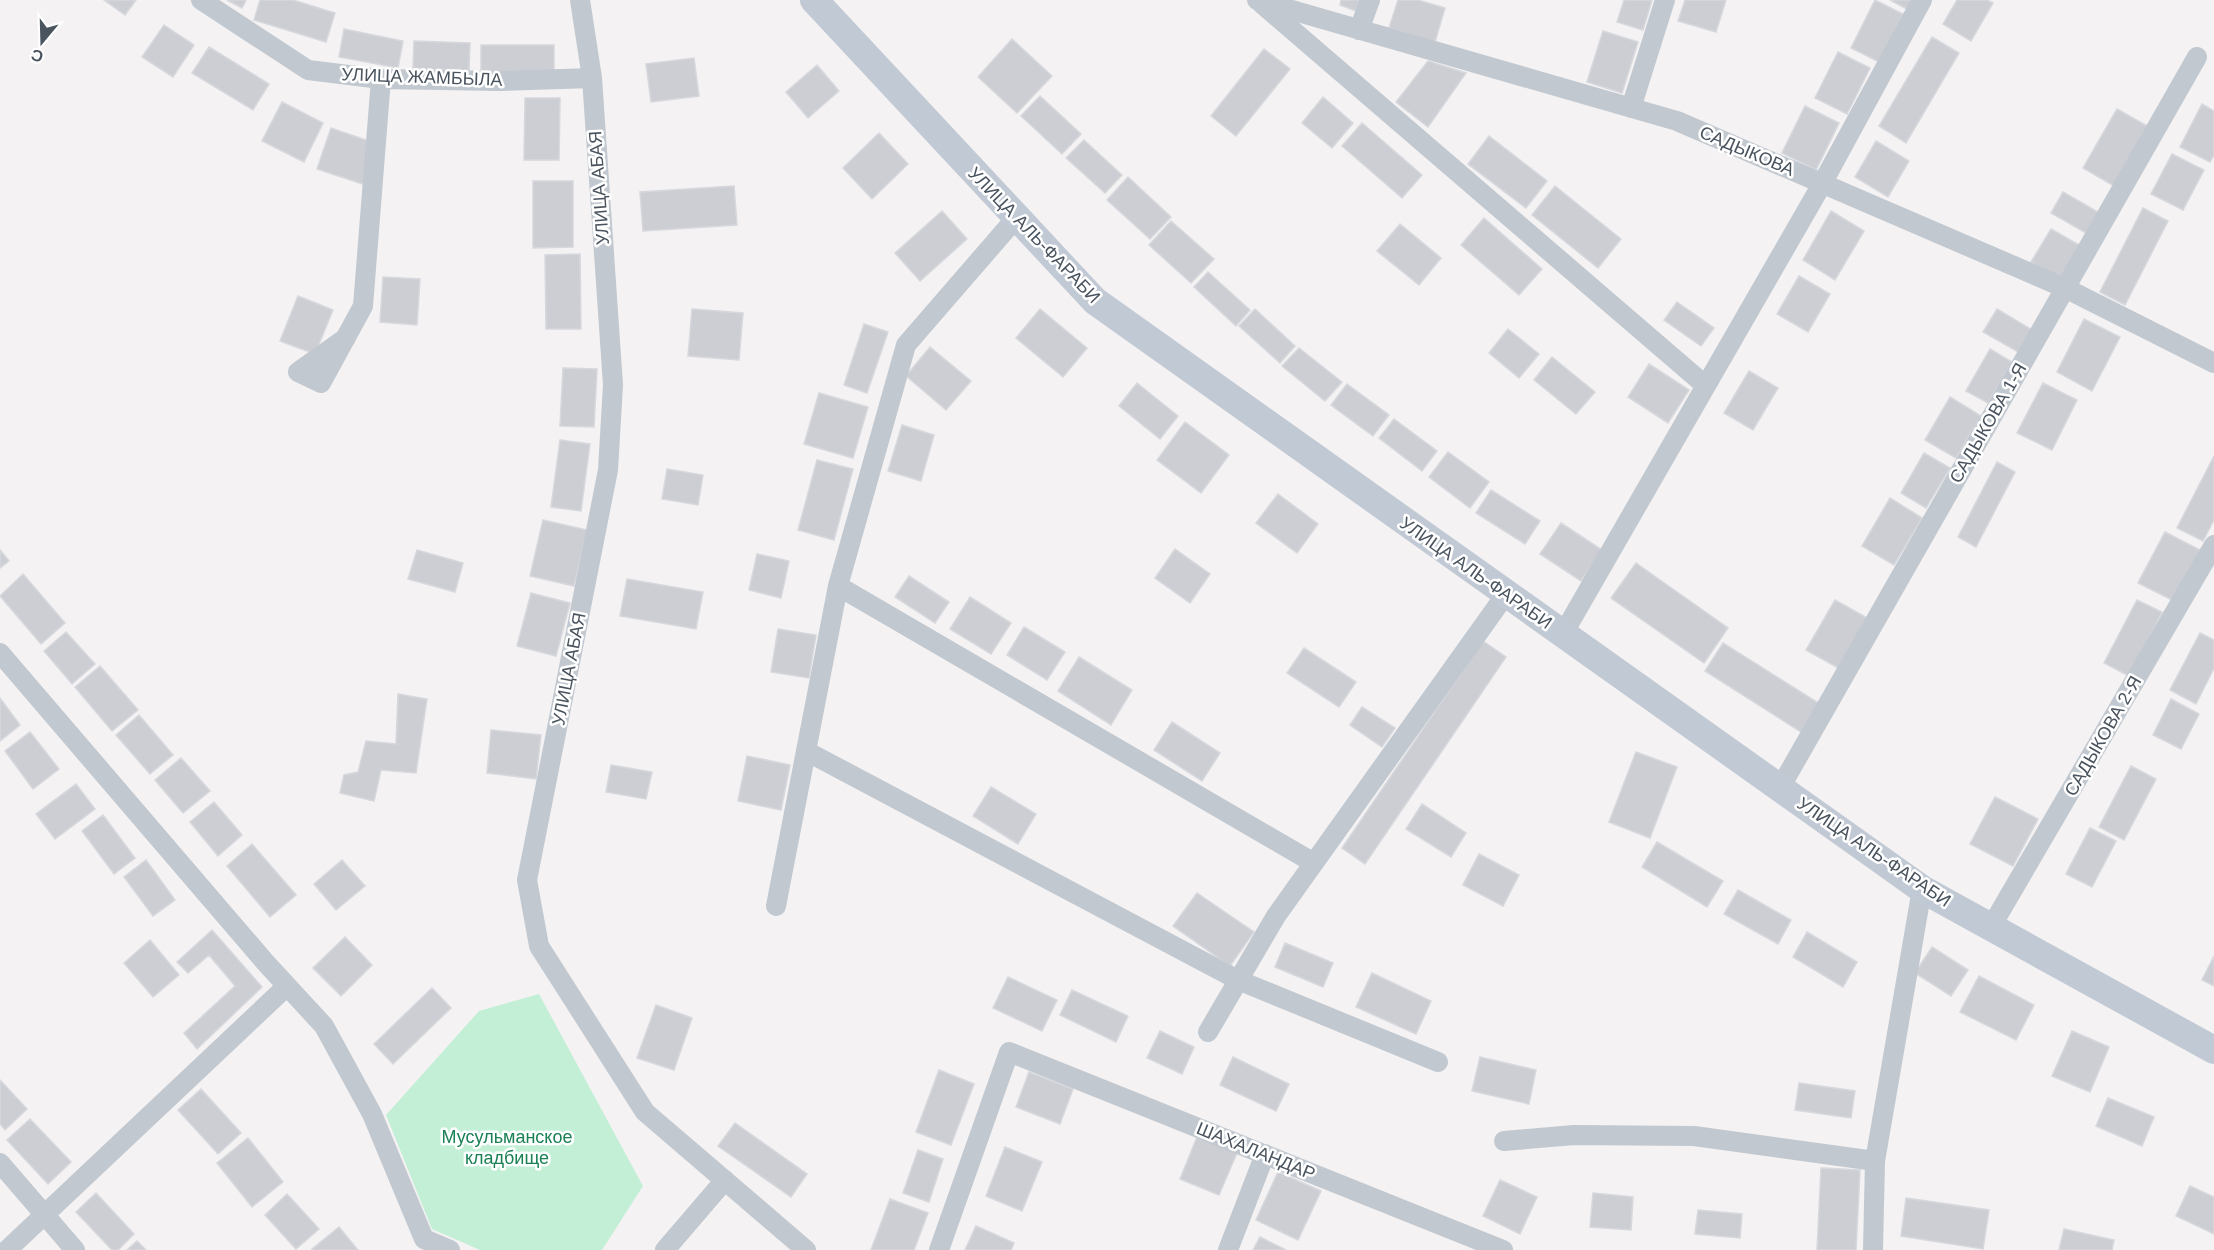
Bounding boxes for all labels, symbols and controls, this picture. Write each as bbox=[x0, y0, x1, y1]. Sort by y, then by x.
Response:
north arrow bbox=[12, 12, 72, 72]
text: С bbox=[29, 46, 46, 66]
street label: УЛИЦА ЖАМБЫЛА bbox=[341, 64, 503, 90]
street label: САДЫКОВА bbox=[1697, 122, 1797, 180]
street label: УЛИЦА АБАЯ bbox=[585, 130, 613, 246]
street label: УЛИЦА АЛЬ-ФАРАБИ bbox=[964, 163, 1104, 307]
street label: САДЫКОВА 1-Я bbox=[1946, 360, 2030, 486]
street label: УЛИЦА АЛЬ-ФАРАБИ bbox=[1396, 513, 1556, 633]
street label: УЛИЦА АБАЯ bbox=[548, 611, 590, 727]
street label: САДЫКОВА 2-Я bbox=[2061, 673, 2145, 799]
street label: УЛИЦА АЛЬ-ФАРАБИ bbox=[1793, 793, 1955, 911]
street label: ШАХАЛАНДАР bbox=[1194, 1118, 1318, 1184]
park label: Мусульманское кладбище bbox=[442, 1127, 572, 1168]

